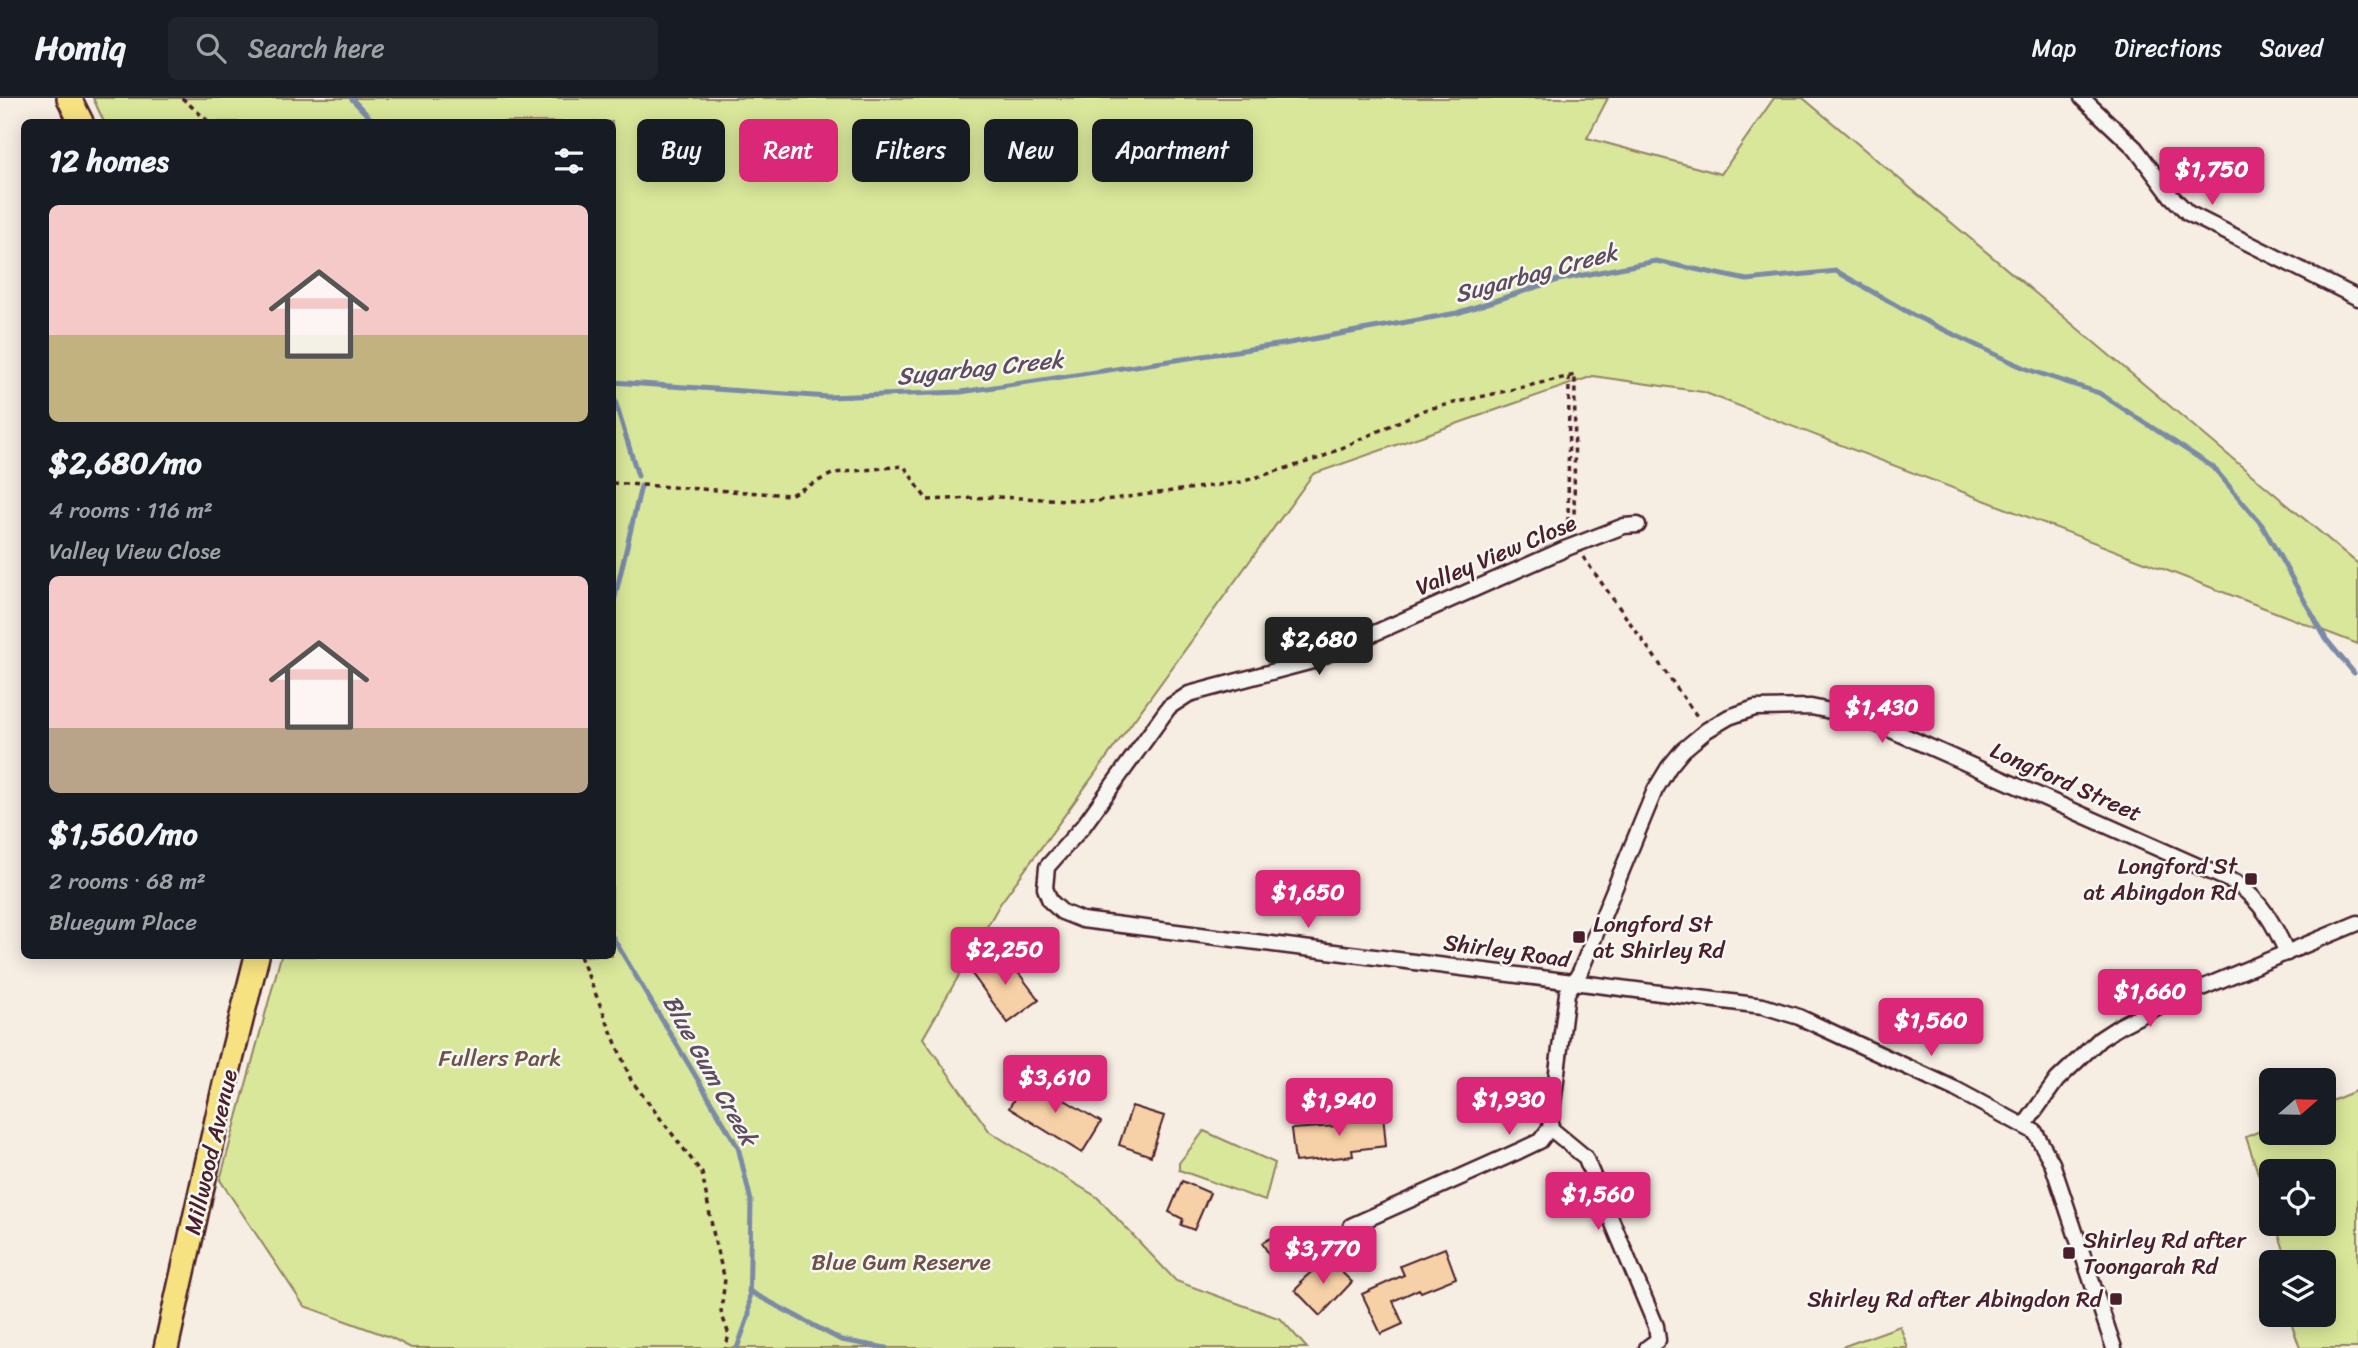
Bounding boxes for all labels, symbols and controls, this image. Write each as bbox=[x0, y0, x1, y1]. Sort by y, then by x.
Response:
search box bbox=[168, 17, 658, 80]
text: Homiq bbox=[35, 19, 126, 77]
text: Search here bbox=[248, 25, 385, 71]
text: Map bbox=[2032, 27, 2076, 69]
text: Directions bbox=[2114, 27, 2222, 69]
text: Saved bbox=[2260, 27, 2323, 69]
icon: search bbox=[192, 29, 230, 67]
chip: Buy bbox=[637, 119, 725, 182]
chip: Rent bbox=[739, 119, 838, 182]
chip: Filters bbox=[852, 119, 970, 182]
chip: New bbox=[984, 119, 1078, 182]
chip: Apartment bbox=[1092, 119, 1253, 182]
text: 12 homes bbox=[49, 134, 169, 188]
icon: filters bbox=[550, 142, 588, 180]
pin: $1,750 bbox=[2155, 148, 2269, 207]
text: $1,750 bbox=[2175, 149, 2249, 190]
water label: Sugarbag Creek bbox=[1450, 231, 1623, 315]
icon: home bbox=[256, 251, 382, 377]
water label: Sugarbag Creek bbox=[895, 338, 1067, 398]
text: $2,680/mo bbox=[49, 436, 202, 490]
text: 4 rooms · 116 m² bbox=[49, 490, 213, 531]
street label: Valley View Close bbox=[1409, 503, 1583, 607]
text: Valley View Close bbox=[49, 531, 221, 572]
pin: $2,680 bbox=[1262, 618, 1376, 677]
text: $2,680 bbox=[1281, 619, 1357, 660]
icon: home bbox=[256, 622, 382, 748]
pin: $1,430 bbox=[1825, 686, 1939, 745]
text: $1,430 bbox=[1845, 687, 1919, 728]
street label: Longford Street bbox=[1984, 730, 2148, 834]
text: $1,560/mo bbox=[49, 807, 198, 861]
place label: Longford St at Abingdon Rd bbox=[2084, 846, 2239, 913]
text: 2 rooms · 68 m² bbox=[49, 861, 206, 902]
pin: $1,650 bbox=[1251, 870, 1365, 930]
marker: Longford St at Abingdon Rd bbox=[2243, 871, 2259, 887]
text: $1,650 bbox=[1271, 872, 1345, 913]
text: Bluegum Place bbox=[49, 902, 197, 943]
place label: Longford St at Shirley Rd bbox=[1593, 904, 1726, 971]
street label: Shirley Road bbox=[1441, 922, 1575, 980]
pin: $2,250 bbox=[948, 928, 1062, 987]
text: $2,250 bbox=[967, 929, 1043, 970]
marker: Longford St at Shirley Rd bbox=[1571, 929, 1587, 945]
pin: $1,660 bbox=[2093, 970, 2207, 1029]
text: $1,660 bbox=[2114, 971, 2186, 1012]
water label: Blue Gum Creek bbox=[651, 987, 771, 1156]
pin: $1,560 bbox=[1874, 998, 1988, 1058]
text: $1,560 bbox=[1894, 1000, 1968, 1041]
park label: Fullers Park bbox=[439, 1038, 561, 1079]
pin: $3,610 bbox=[998, 1056, 1112, 1115]
text: $3,610 bbox=[1019, 1057, 1091, 1098]
street label: Millwood Avenue bbox=[172, 1065, 250, 1239]
north arrow bbox=[2259, 1068, 2336, 1144]
map controls bbox=[2259, 1068, 2336, 1327]
pin: $1,930 bbox=[1452, 1077, 1566, 1137]
pin: $1,940 bbox=[1282, 1079, 1396, 1138]
text: $1,930 bbox=[1473, 1079, 1545, 1120]
text: $1,940 bbox=[1302, 1080, 1376, 1121]
button: locate bbox=[2259, 1159, 2336, 1236]
pin: $1,560 bbox=[1541, 1172, 1655, 1232]
text: $1,560 bbox=[1561, 1174, 1635, 1215]
place label: Shirley Rd after Toongarah Rd bbox=[2083, 1220, 2247, 1287]
pin: $3,770 bbox=[1266, 1226, 1380, 1286]
text: $3,770 bbox=[1285, 1228, 1361, 1269]
park label: Blue Gum Reserve bbox=[811, 1242, 991, 1283]
marker: Shirley Rd after Toongarah Rd bbox=[2061, 1245, 2077, 1261]
button: layers bbox=[2259, 1250, 2336, 1327]
place label: Shirley Rd after Abingdon Rd bbox=[1807, 1279, 2104, 1320]
marker: Shirley Rd after Abingdon Rd bbox=[2108, 1291, 2124, 1307]

